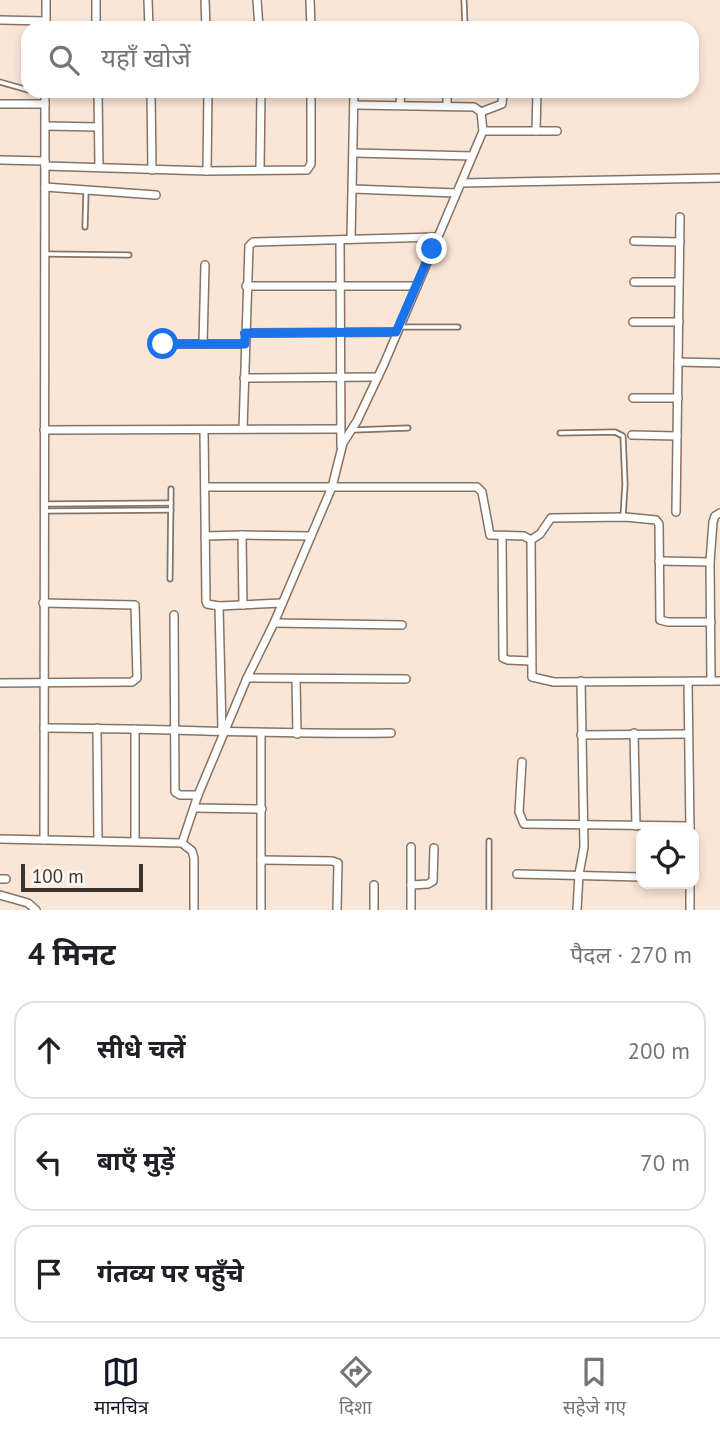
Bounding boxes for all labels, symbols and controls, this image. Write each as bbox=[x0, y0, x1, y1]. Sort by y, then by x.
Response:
search box bbox=[21, 21, 699, 98]
icon: search bbox=[45, 41, 83, 79]
text: यहाँ खोजें bbox=[101, 41, 191, 74]
route end bbox=[416, 233, 447, 264]
route start bbox=[147, 328, 178, 359]
map controls bbox=[636, 826, 699, 889]
button: locate bbox=[636, 826, 699, 889]
scale bar bbox=[21, 861, 144, 893]
text: 100 m bbox=[32, 864, 84, 888]
text: 4 मिनट bbox=[28, 934, 116, 973]
text: पैदल · 270 m bbox=[570, 940, 692, 969]
icon: ahead bbox=[30, 1031, 68, 1069]
text: सीधे चलें bbox=[97, 1032, 186, 1065]
text: 200 m bbox=[628, 1036, 690, 1065]
icon: left bbox=[30, 1143, 68, 1181]
text: बाएँ मुड़ें bbox=[97, 1144, 175, 1177]
text: 70 m bbox=[640, 1148, 690, 1177]
icon: arrive bbox=[30, 1255, 68, 1293]
text: गंतव्य पर पहुँचे bbox=[97, 1256, 244, 1289]
tab: मानचित्र bbox=[94, 1353, 148, 1422]
tab: दिशा bbox=[337, 1353, 375, 1422]
tab: सहेजे गए bbox=[563, 1353, 626, 1422]

